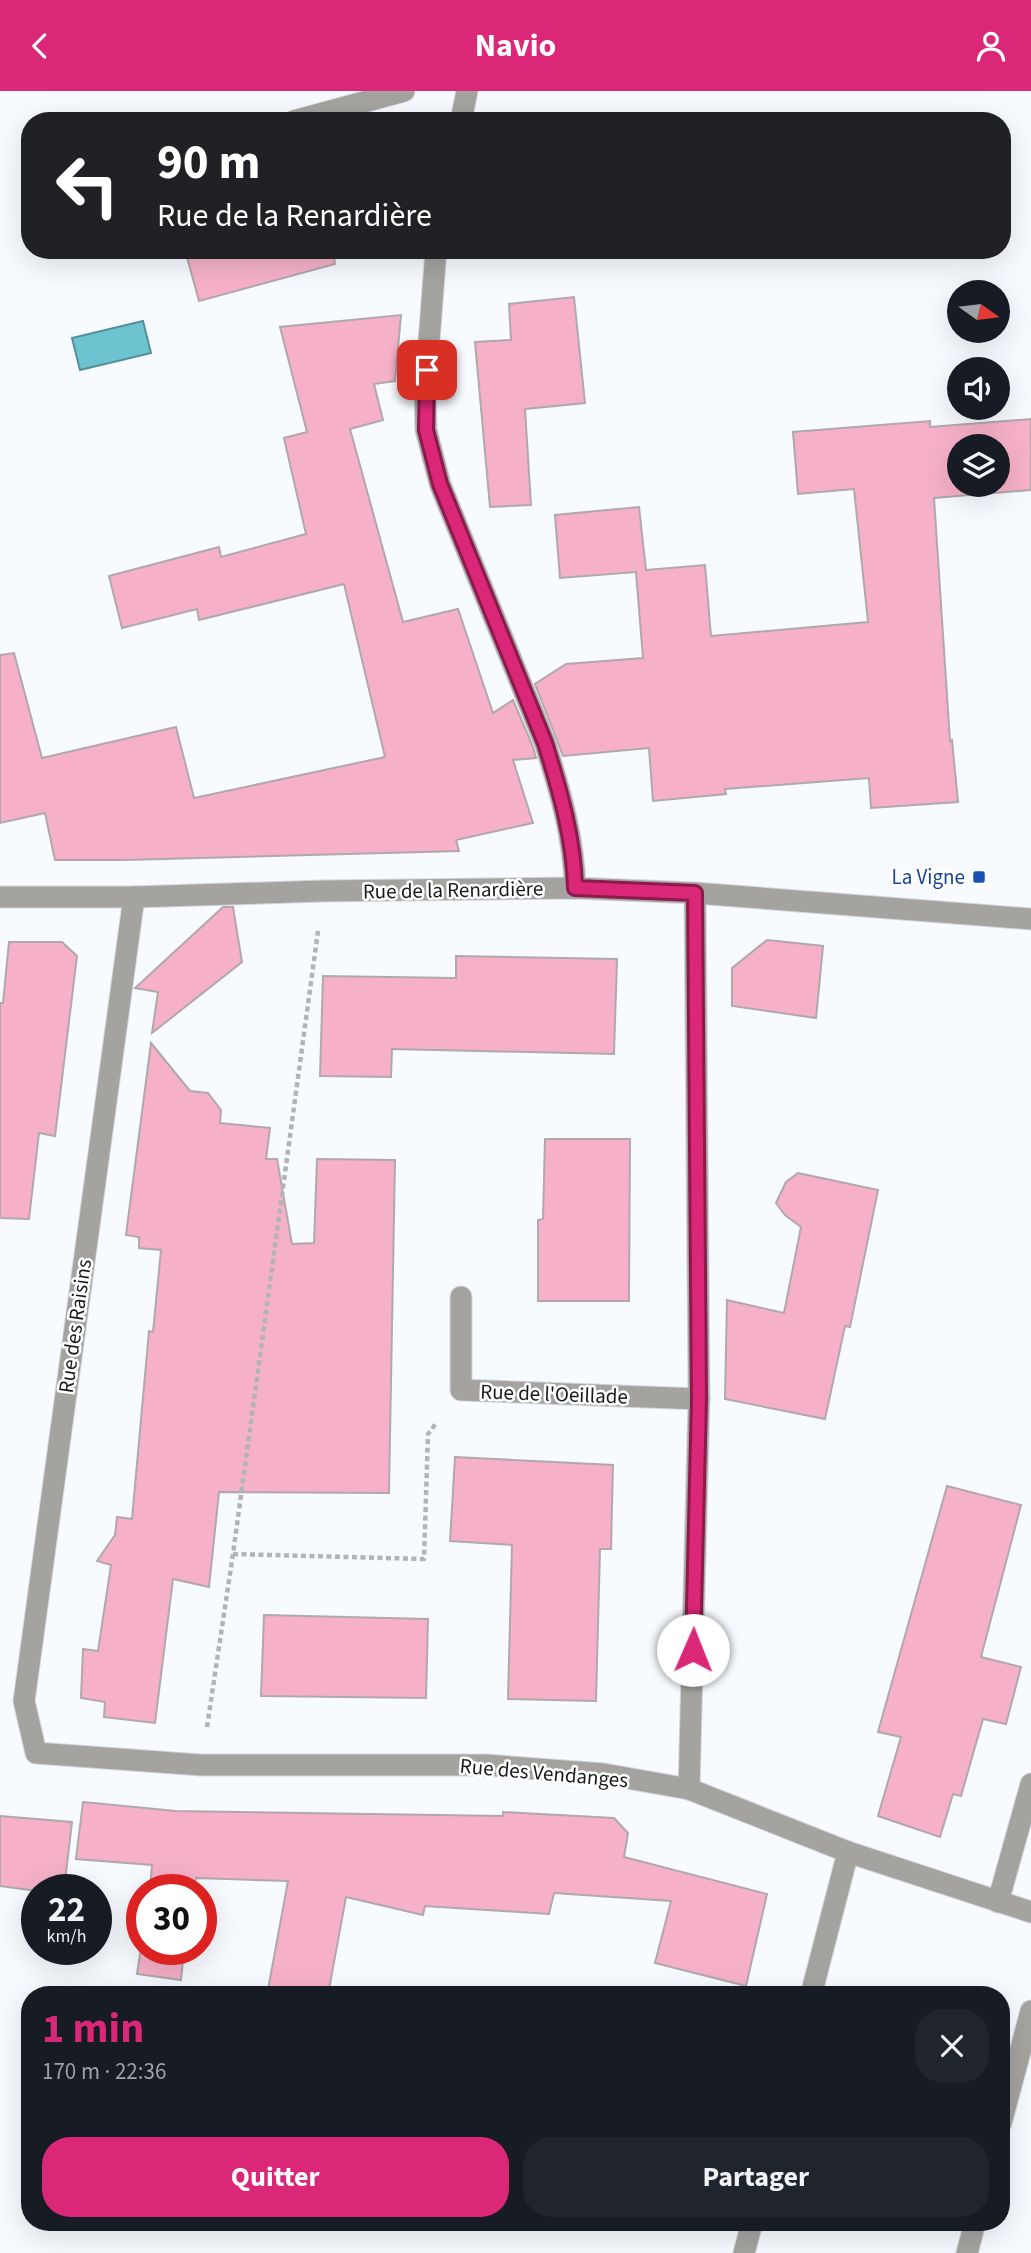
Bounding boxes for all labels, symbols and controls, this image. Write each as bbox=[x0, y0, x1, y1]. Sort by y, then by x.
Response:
text: Navio bbox=[475, 23, 556, 69]
icon: back bbox=[21, 27, 59, 65]
icon: person bbox=[972, 27, 1010, 65]
text: 90 m bbox=[157, 128, 261, 198]
icon: left bbox=[42, 140, 133, 231]
text: Rue de la Renardière bbox=[157, 193, 432, 239]
north arrow bbox=[947, 280, 1010, 343]
map controls bbox=[947, 280, 1010, 497]
pin bbox=[397, 340, 457, 400]
icon: arrive bbox=[408, 351, 446, 389]
button: sound bbox=[947, 357, 1010, 420]
button: layers bbox=[947, 434, 1010, 497]
place label: La Vigne bbox=[892, 862, 965, 892]
marker: La Vigne bbox=[971, 869, 987, 885]
street label: Rue de la Renardière bbox=[363, 873, 543, 907]
street label: Rue des Raisins bbox=[51, 1257, 99, 1395]
street label: Rue de l'Oeillade bbox=[480, 1376, 628, 1412]
position arrow bbox=[656, 1613, 730, 1687]
street label: Rue des Vendanges bbox=[459, 1751, 630, 1795]
speed limit sign: 30 bbox=[126, 1874, 217, 1965]
text: 22 bbox=[48, 1885, 85, 1935]
text: km/h bbox=[47, 1924, 86, 1949]
text: 1 min bbox=[42, 1999, 144, 2059]
button: close bbox=[915, 2009, 989, 2083]
text: 170 m · 22:36 bbox=[42, 2055, 166, 2088]
button: Quitter bbox=[42, 2137, 509, 2217]
button: Partager bbox=[523, 2137, 989, 2217]

